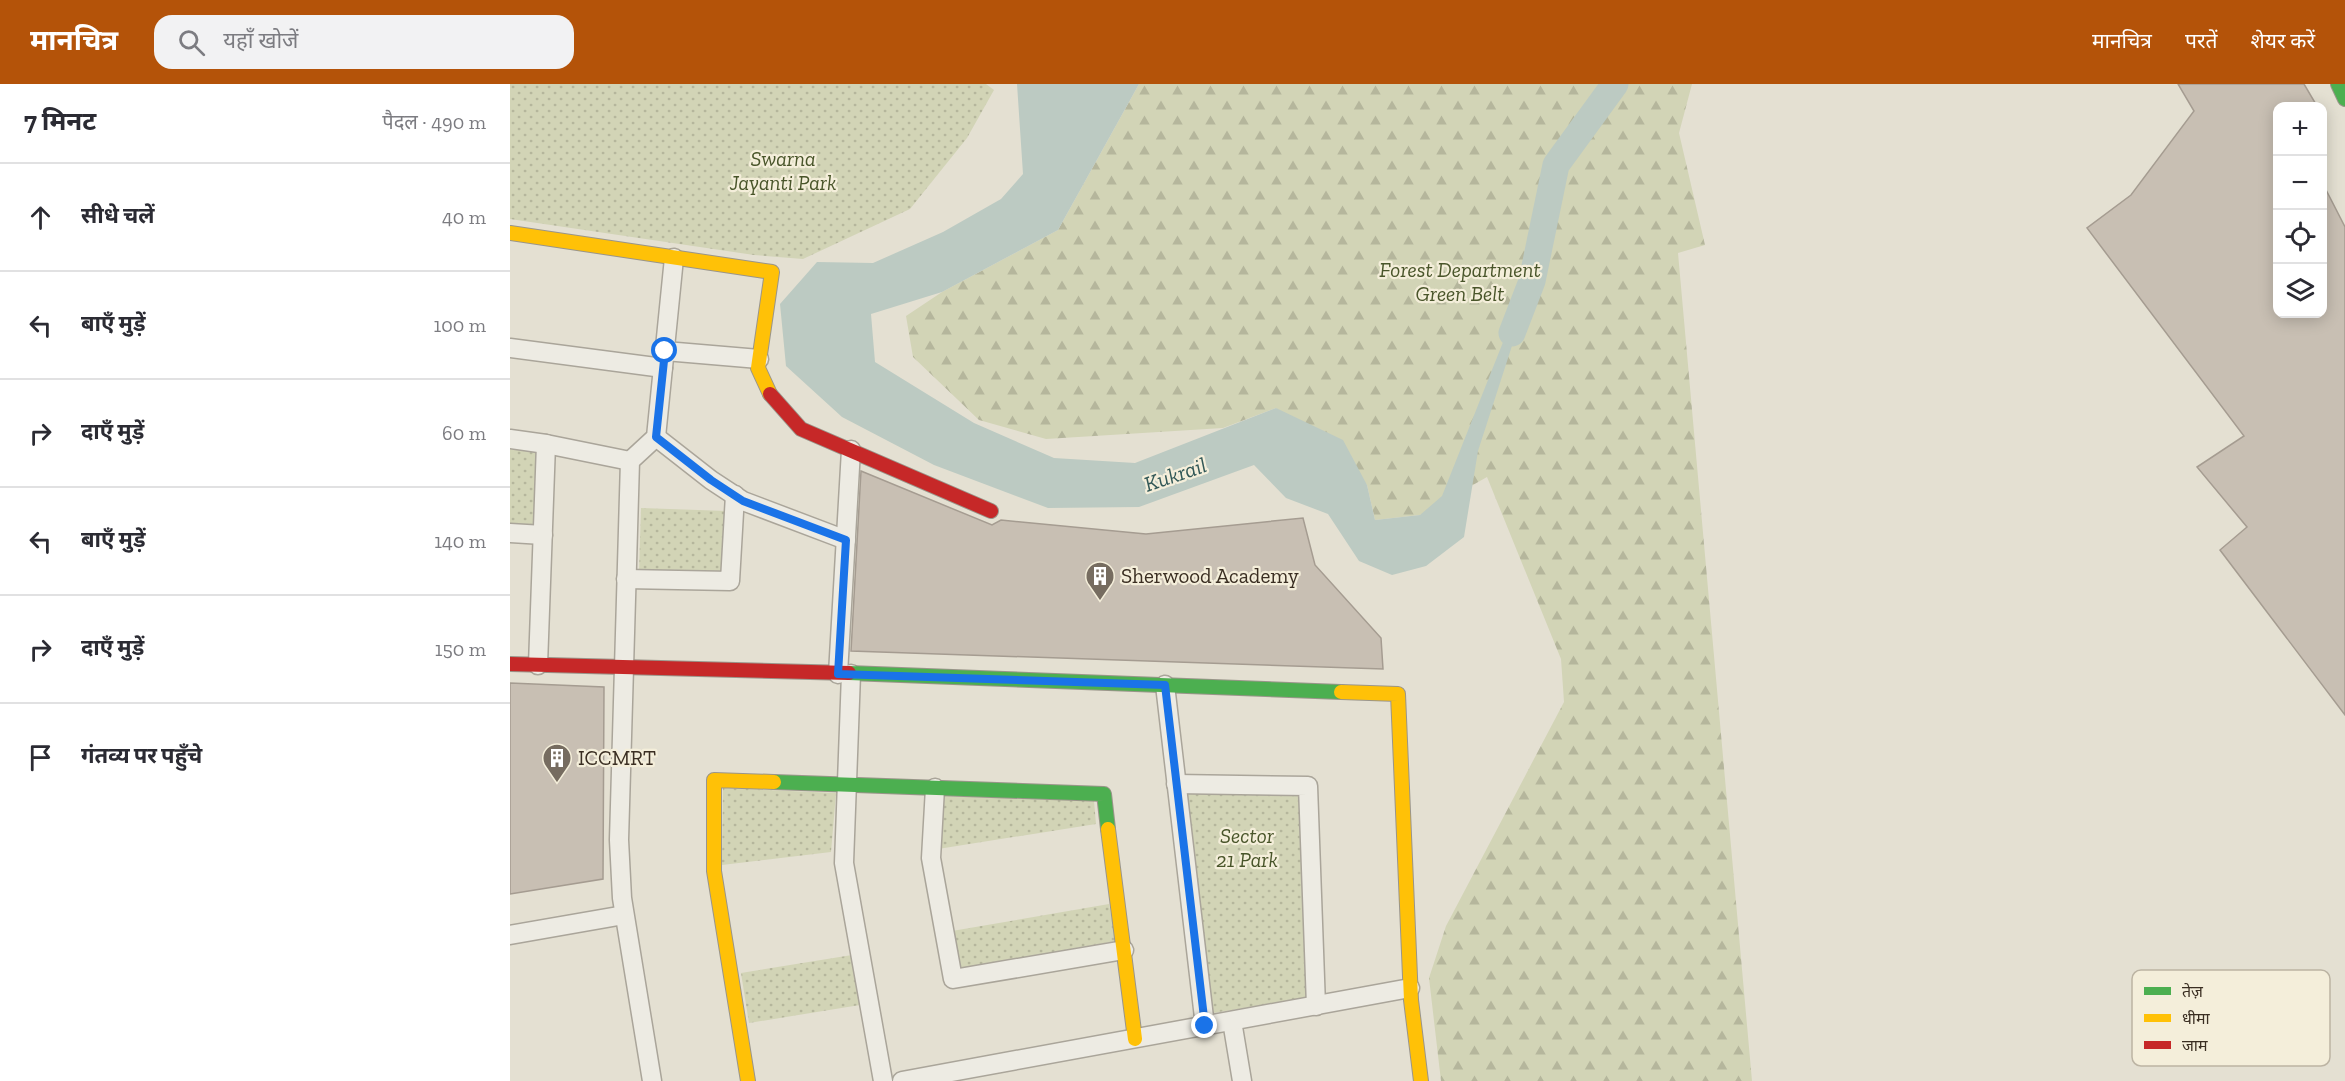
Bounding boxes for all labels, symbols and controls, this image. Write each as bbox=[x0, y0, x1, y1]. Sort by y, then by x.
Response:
search box bbox=[154, 15, 574, 69]
text: मानचित्र bbox=[30, 24, 118, 57]
icon: search bbox=[175, 26, 208, 59]
text: यहाँ खोजें bbox=[223, 27, 298, 54]
text: मानचित्र bbox=[2092, 28, 2152, 53]
text: परतें bbox=[2185, 28, 2217, 53]
text: शेयर करें bbox=[2250, 28, 2315, 53]
map controls bbox=[2273, 102, 2327, 318]
button: + bbox=[2273, 102, 2327, 156]
text: 7 मिनट bbox=[24, 105, 96, 137]
text: पैदल · 490 m bbox=[382, 110, 486, 134]
park label: Swarna Jayanti Park bbox=[729, 146, 836, 195]
button: − bbox=[2273, 156, 2327, 210]
icon: ahead bbox=[24, 201, 57, 234]
text: सीधे चलें bbox=[81, 202, 154, 229]
text: 40 m bbox=[442, 205, 486, 229]
button: locate bbox=[2273, 210, 2327, 264]
park label: Forest Department Green Belt bbox=[1379, 257, 1541, 306]
button: layers bbox=[2273, 264, 2327, 318]
icon: left bbox=[24, 309, 57, 342]
text: बाएँ मुड़ें bbox=[81, 310, 145, 337]
text: 100 m bbox=[433, 313, 486, 337]
route start bbox=[651, 337, 677, 363]
icon: right bbox=[24, 417, 57, 450]
text: दाएँ मुड़ें bbox=[81, 418, 144, 445]
text: 60 m bbox=[442, 421, 486, 445]
water label: Kukrail bbox=[1140, 451, 1210, 498]
icon: left bbox=[24, 525, 57, 558]
text: बाएँ मुड़ें bbox=[81, 526, 145, 553]
text: 140 m bbox=[434, 529, 486, 553]
building icon: Sherwood Academy bbox=[1084, 560, 1116, 602]
place label: Sherwood Academy bbox=[1121, 563, 1299, 588]
icon: right bbox=[24, 633, 57, 666]
text: दाएँ मुड़ें bbox=[81, 634, 144, 661]
text: 150 m bbox=[435, 637, 486, 661]
icon: arrive bbox=[24, 741, 57, 774]
text: गंतव्य पर पहुँचे bbox=[81, 742, 202, 769]
building icon: ICCMRT bbox=[541, 742, 573, 784]
place label: ICCMRT bbox=[578, 745, 656, 770]
park label: Sector 21 Park bbox=[1216, 823, 1278, 872]
legend bbox=[2132, 970, 2330, 1066]
text: तेज़ bbox=[2182, 982, 2204, 1001]
text: धीमा bbox=[2182, 1009, 2211, 1028]
route end bbox=[1191, 1012, 1217, 1038]
text: जाम bbox=[2182, 1036, 2208, 1055]

